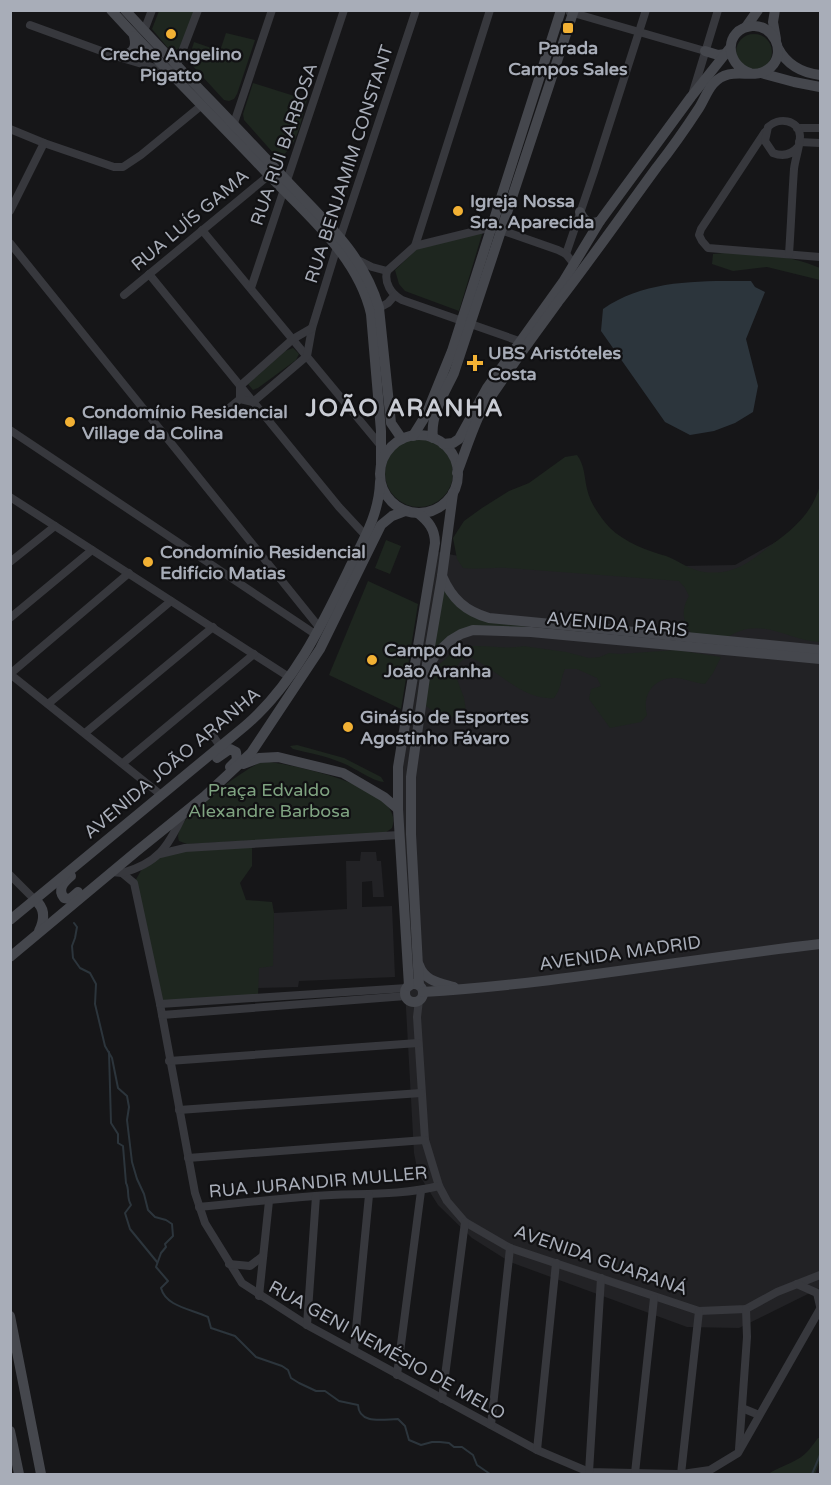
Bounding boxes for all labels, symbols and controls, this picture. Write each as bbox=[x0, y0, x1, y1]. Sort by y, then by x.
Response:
marker: Parada Campos Sales bbox=[561, 21, 575, 35]
marker: Creche Angelino Pigatto bbox=[164, 27, 178, 41]
place label: Parada Campos Sales bbox=[508, 37, 628, 80]
street label: RUA BENJAMIM CONSTANT bbox=[300, 42, 398, 286]
place label: Creche Angelino Pigatto bbox=[100, 43, 242, 86]
street label: RUA RUI BARBOSA bbox=[246, 60, 322, 228]
street label: RUA LUÍS GAMA bbox=[127, 164, 253, 276]
place label: Igreja Nossa Sra. Aparecida bbox=[470, 190, 594, 233]
marker: Igreja Nossa Sra. Aparecida bbox=[451, 204, 465, 218]
place label: UBS Aristóteles Costa bbox=[488, 342, 621, 385]
marker: UBS Aristóteles Costa bbox=[466, 354, 484, 372]
district label: JOÃO ARANHA bbox=[305, 393, 504, 423]
place label: Condomínio Residencial Village da Colina bbox=[82, 401, 288, 444]
marker: Condomínio Residencial Village da Colina bbox=[63, 415, 77, 429]
place label: Condomínio Residencial Edifício Matias bbox=[160, 541, 366, 584]
marker: Condomínio Residencial Edifício Matias bbox=[141, 555, 155, 569]
street label: AVENIDA PARIS bbox=[546, 607, 688, 641]
place label: Campo do João Aranha bbox=[383, 639, 491, 682]
marker: Campo do João Aranha bbox=[365, 653, 379, 667]
street label: AVENIDA JOÃO ARANHA bbox=[79, 683, 265, 843]
place label: Ginásio de Esportes Agostinho Fávaro bbox=[360, 706, 529, 749]
marker: Ginásio de Esportes Agostinho Fávaro bbox=[341, 720, 355, 734]
park label: Praça Edvaldo Alexandre Barbosa bbox=[188, 779, 350, 822]
street label: AVENIDA MADRID bbox=[538, 931, 702, 975]
street label: RUA JURANDIR MULLER bbox=[208, 1161, 428, 1203]
street label: AVENIDA GUARANÁ bbox=[511, 1220, 691, 1300]
street label: RUA GENI NEMÉSIO DE MELO bbox=[265, 1276, 509, 1424]

